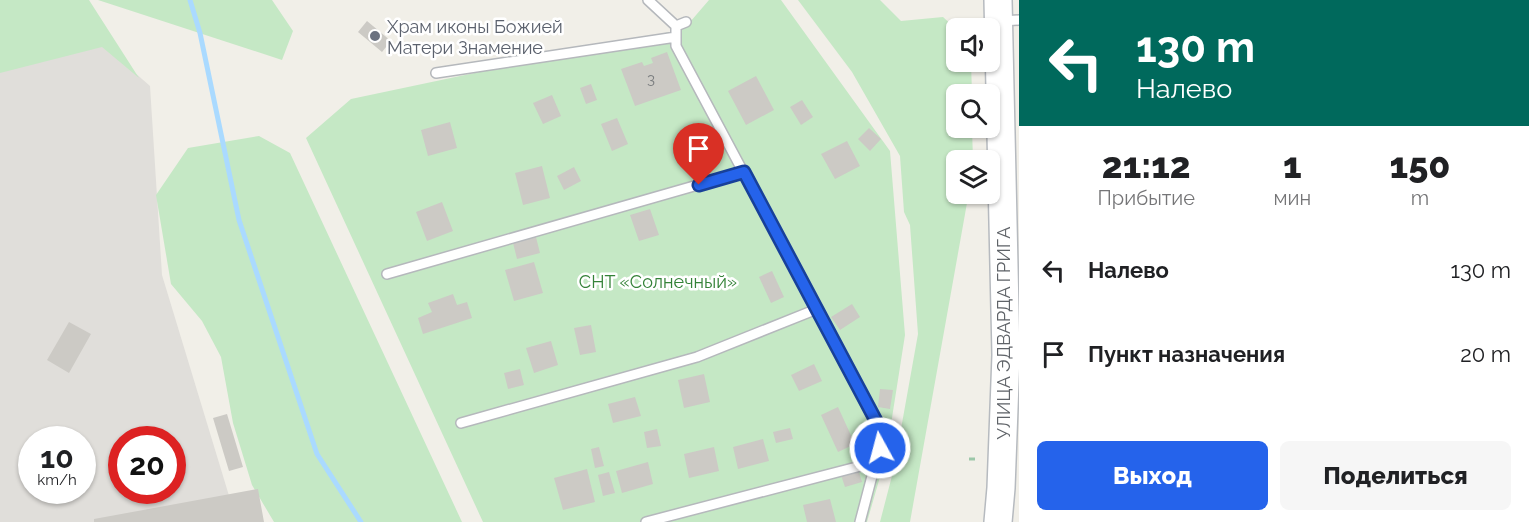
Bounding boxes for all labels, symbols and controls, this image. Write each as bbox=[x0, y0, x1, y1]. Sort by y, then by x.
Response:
place label: Храм иконы Божией Матери Знамение bbox=[387, 16, 563, 58]
map controls bbox=[946, 18, 1000, 204]
button: sound bbox=[946, 18, 1000, 72]
text: 130 m bbox=[1136, 23, 1255, 72]
icon: left bbox=[1037, 24, 1115, 102]
marker: Храм иконы Божией Матери Знамение bbox=[368, 29, 382, 43]
house number: 3 bbox=[647, 70, 655, 88]
text: Налево bbox=[1136, 73, 1232, 104]
button: search bbox=[946, 84, 1000, 138]
pin bbox=[673, 123, 724, 185]
icon: arrive bbox=[682, 132, 715, 165]
text: 21:12 bbox=[1102, 144, 1191, 186]
text: 1 bbox=[1283, 144, 1302, 186]
text: 150 bbox=[1390, 144, 1450, 186]
button: layers bbox=[946, 150, 1000, 204]
text: Прибытие bbox=[1098, 186, 1195, 210]
text: мин bbox=[1273, 186, 1311, 210]
text: m bbox=[1411, 186, 1429, 210]
street label: УЛИЦА ЭДВАРДА ГРИГА bbox=[993, 227, 1014, 439]
icon: left bbox=[1037, 254, 1070, 287]
text: Налево bbox=[1088, 257, 1169, 283]
text: 130 m bbox=[1451, 257, 1511, 283]
park label: СНТ «Солнечный» bbox=[579, 271, 737, 292]
icon: arrive bbox=[1037, 338, 1070, 371]
text: Пункт назначения bbox=[1088, 341, 1285, 367]
text: 20 m bbox=[1460, 341, 1511, 367]
position arrow bbox=[848, 416, 912, 480]
speed limit sign: 20 bbox=[108, 426, 186, 504]
text: 10 bbox=[40, 440, 74, 475]
button: Выход bbox=[1037, 441, 1268, 510]
button: Поделиться bbox=[1280, 441, 1511, 510]
text: km/h bbox=[37, 471, 77, 489]

